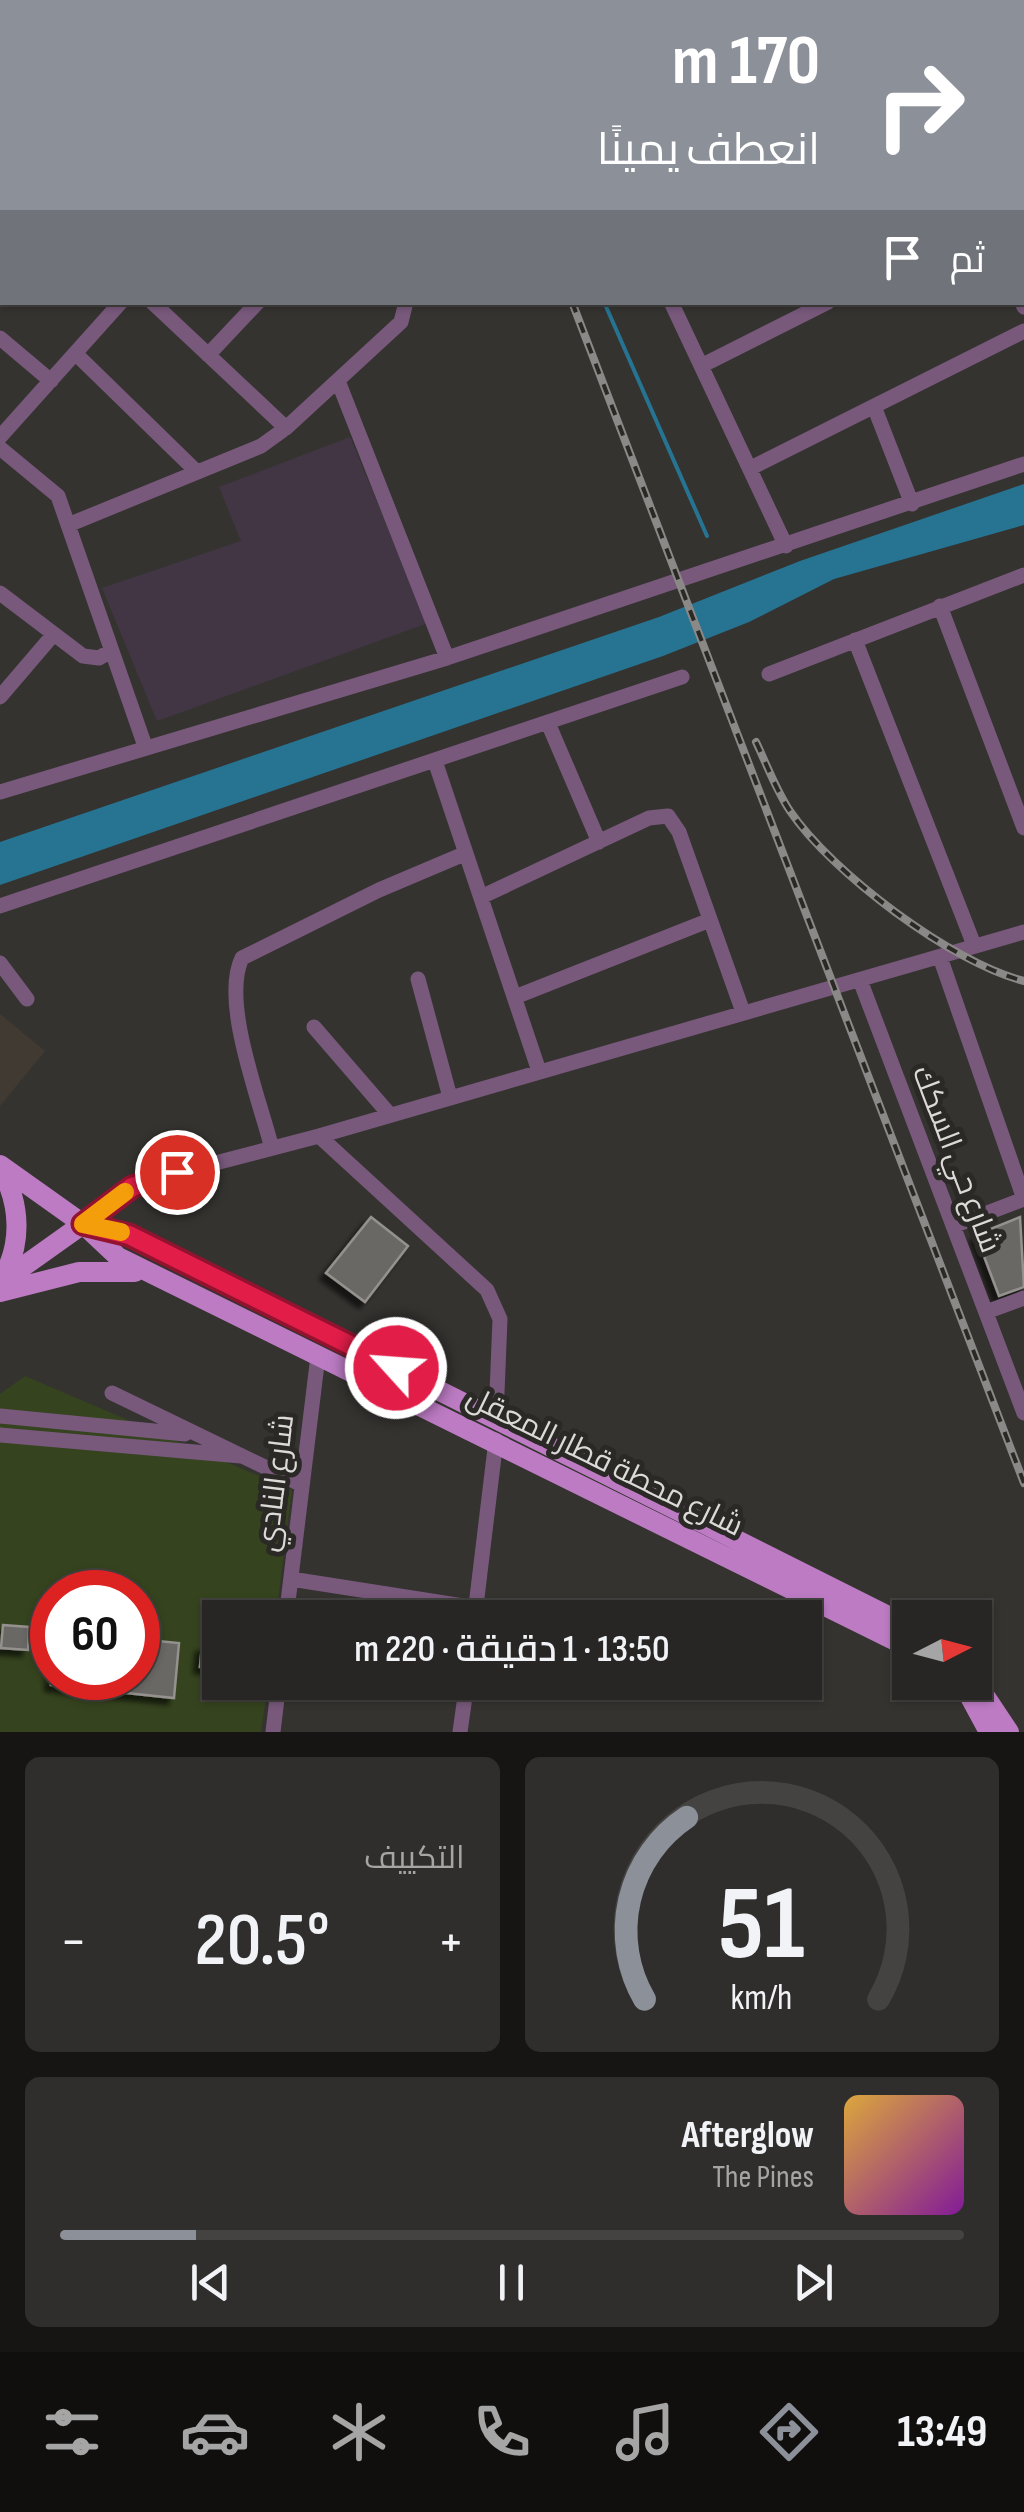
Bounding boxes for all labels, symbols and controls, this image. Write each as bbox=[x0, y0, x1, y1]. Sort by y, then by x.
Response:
text: 170 m bbox=[672, 20, 820, 104]
icon: right bbox=[855, 40, 985, 170]
text: انعطف يمينًا bbox=[597, 123, 820, 178]
icon: arrive bbox=[875, 230, 930, 285]
text: ثم bbox=[950, 238, 985, 283]
street label: شارع حي السكك bbox=[900, 1061, 1008, 1259]
pin bbox=[135, 1130, 220, 1215]
icon: arrive bbox=[150, 1145, 205, 1200]
position arrow bbox=[344, 1316, 448, 1420]
street label: شارع محطة قطار المعقل bbox=[460, 1379, 749, 1545]
street label: شارع النادي bbox=[250, 1412, 306, 1554]
speed limit sign: 60 bbox=[30, 1570, 160, 1700]
north arrow bbox=[892, 1600, 992, 1700]
map controls bbox=[892, 1600, 992, 1700]
text: 13:50 · 1 دقيقة · 220 m bbox=[354, 1627, 670, 1672]
text: التكييف bbox=[364, 1839, 465, 1878]
text: 51 bbox=[719, 1863, 805, 1988]
text: 20.5° bbox=[195, 1896, 330, 1987]
text: − bbox=[60, 1909, 87, 1976]
text: + bbox=[438, 1909, 465, 1976]
text: km/h bbox=[731, 1977, 793, 2020]
text: Afterglow bbox=[681, 2113, 814, 2158]
text: The Pines bbox=[712, 2158, 814, 2197]
icon: previous bbox=[183, 2255, 238, 2310]
icon: pause bbox=[484, 2255, 539, 2310]
icon: next bbox=[786, 2255, 841, 2310]
icon: filters bbox=[37, 2397, 107, 2467]
icon: car bbox=[180, 2397, 250, 2467]
icon: climate bbox=[324, 2397, 394, 2467]
icon: phone bbox=[467, 2397, 537, 2467]
icon: music bbox=[610, 2397, 680, 2467]
icon: directions bbox=[754, 2397, 824, 2467]
text: 13:49 bbox=[897, 2405, 987, 2460]

